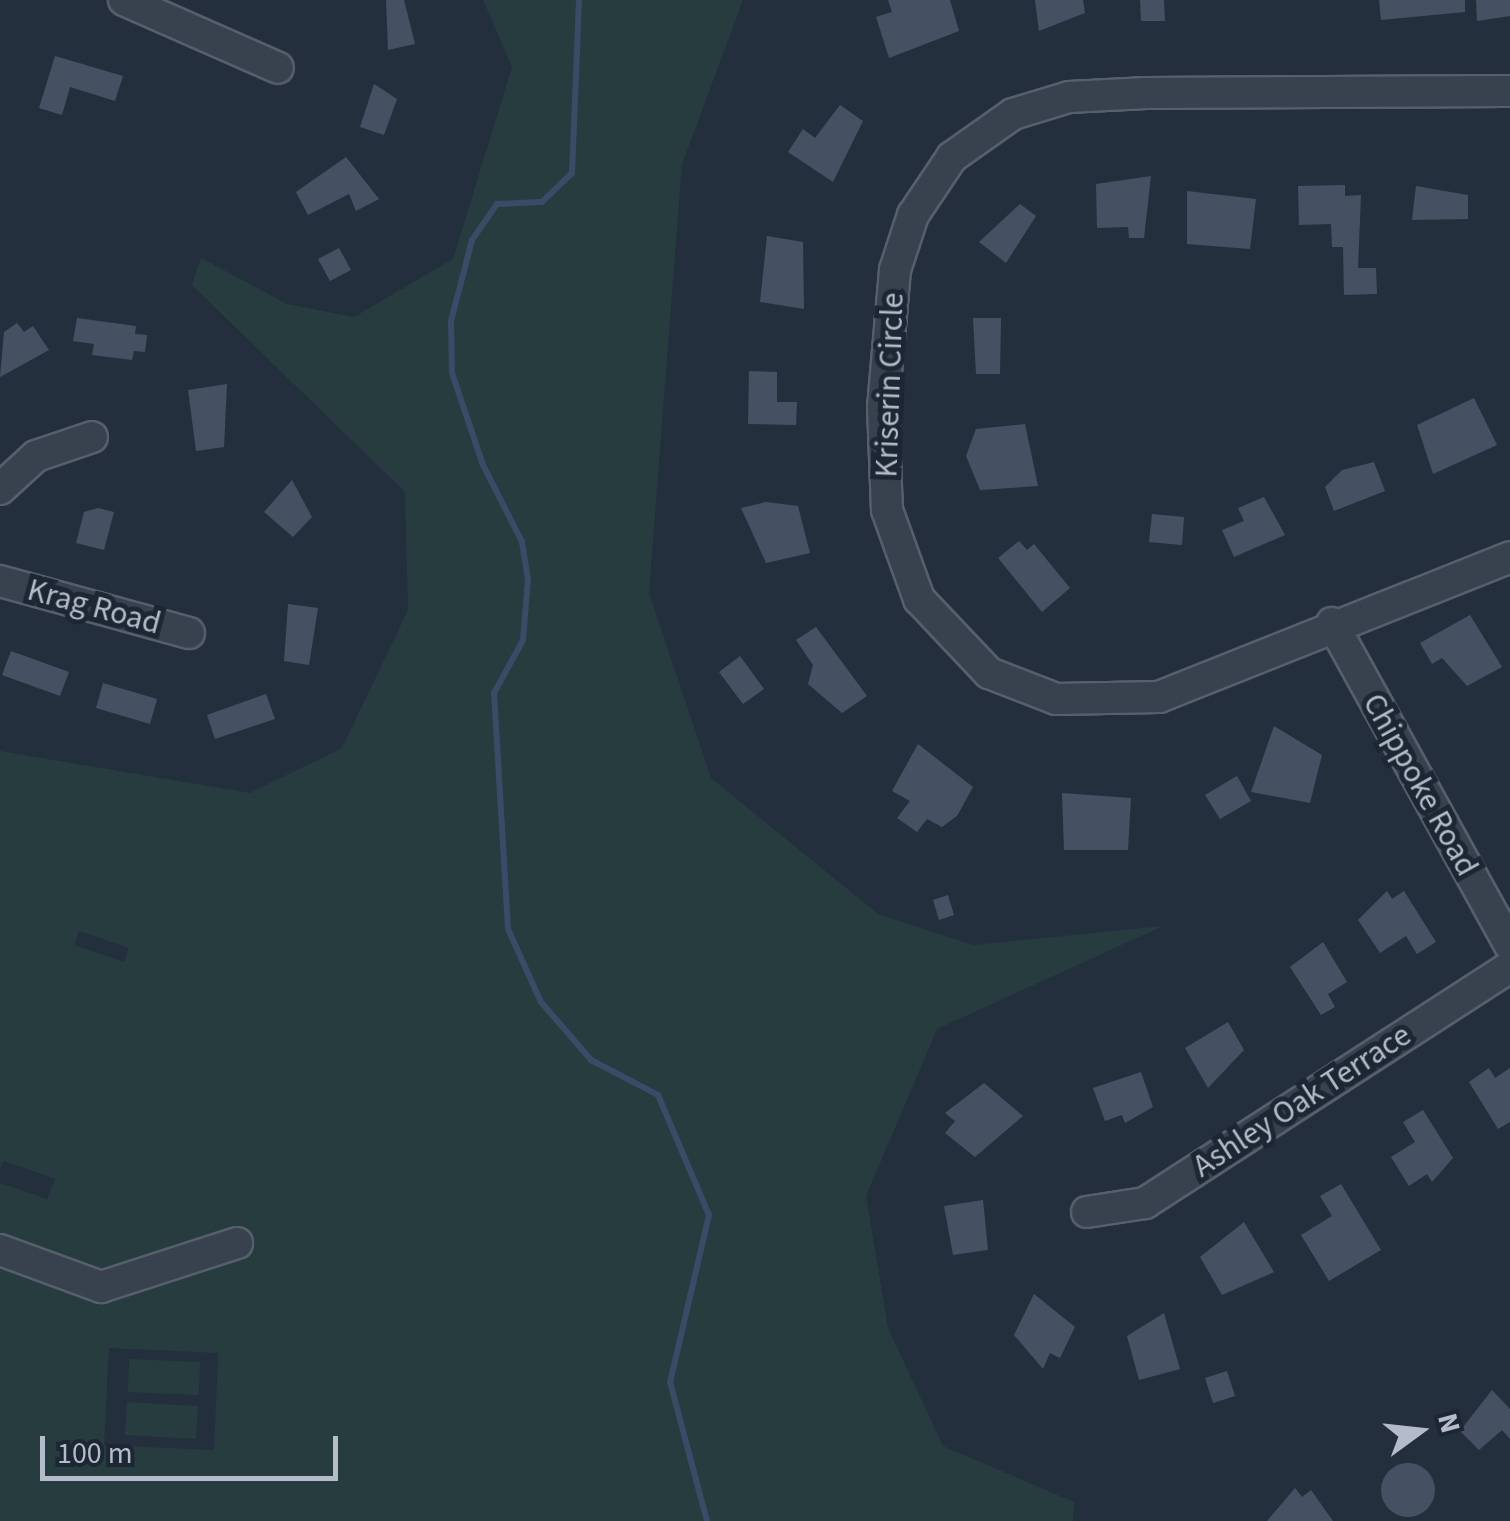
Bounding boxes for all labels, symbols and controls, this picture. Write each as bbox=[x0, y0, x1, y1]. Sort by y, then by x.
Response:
street label: Kriserin Circle bbox=[868, 292, 912, 478]
street label: Krag Road bbox=[23, 571, 165, 643]
street label: Chippoke Road bbox=[1354, 687, 1486, 883]
street label: Ashley Oak Terrace bbox=[1186, 1016, 1418, 1186]
north arrow bbox=[1370, 1381, 1470, 1481]
text: N bbox=[1427, 1409, 1471, 1437]
scale bar bbox=[45, 1416, 342, 1478]
text: 100 m bbox=[57, 1432, 133, 1475]

